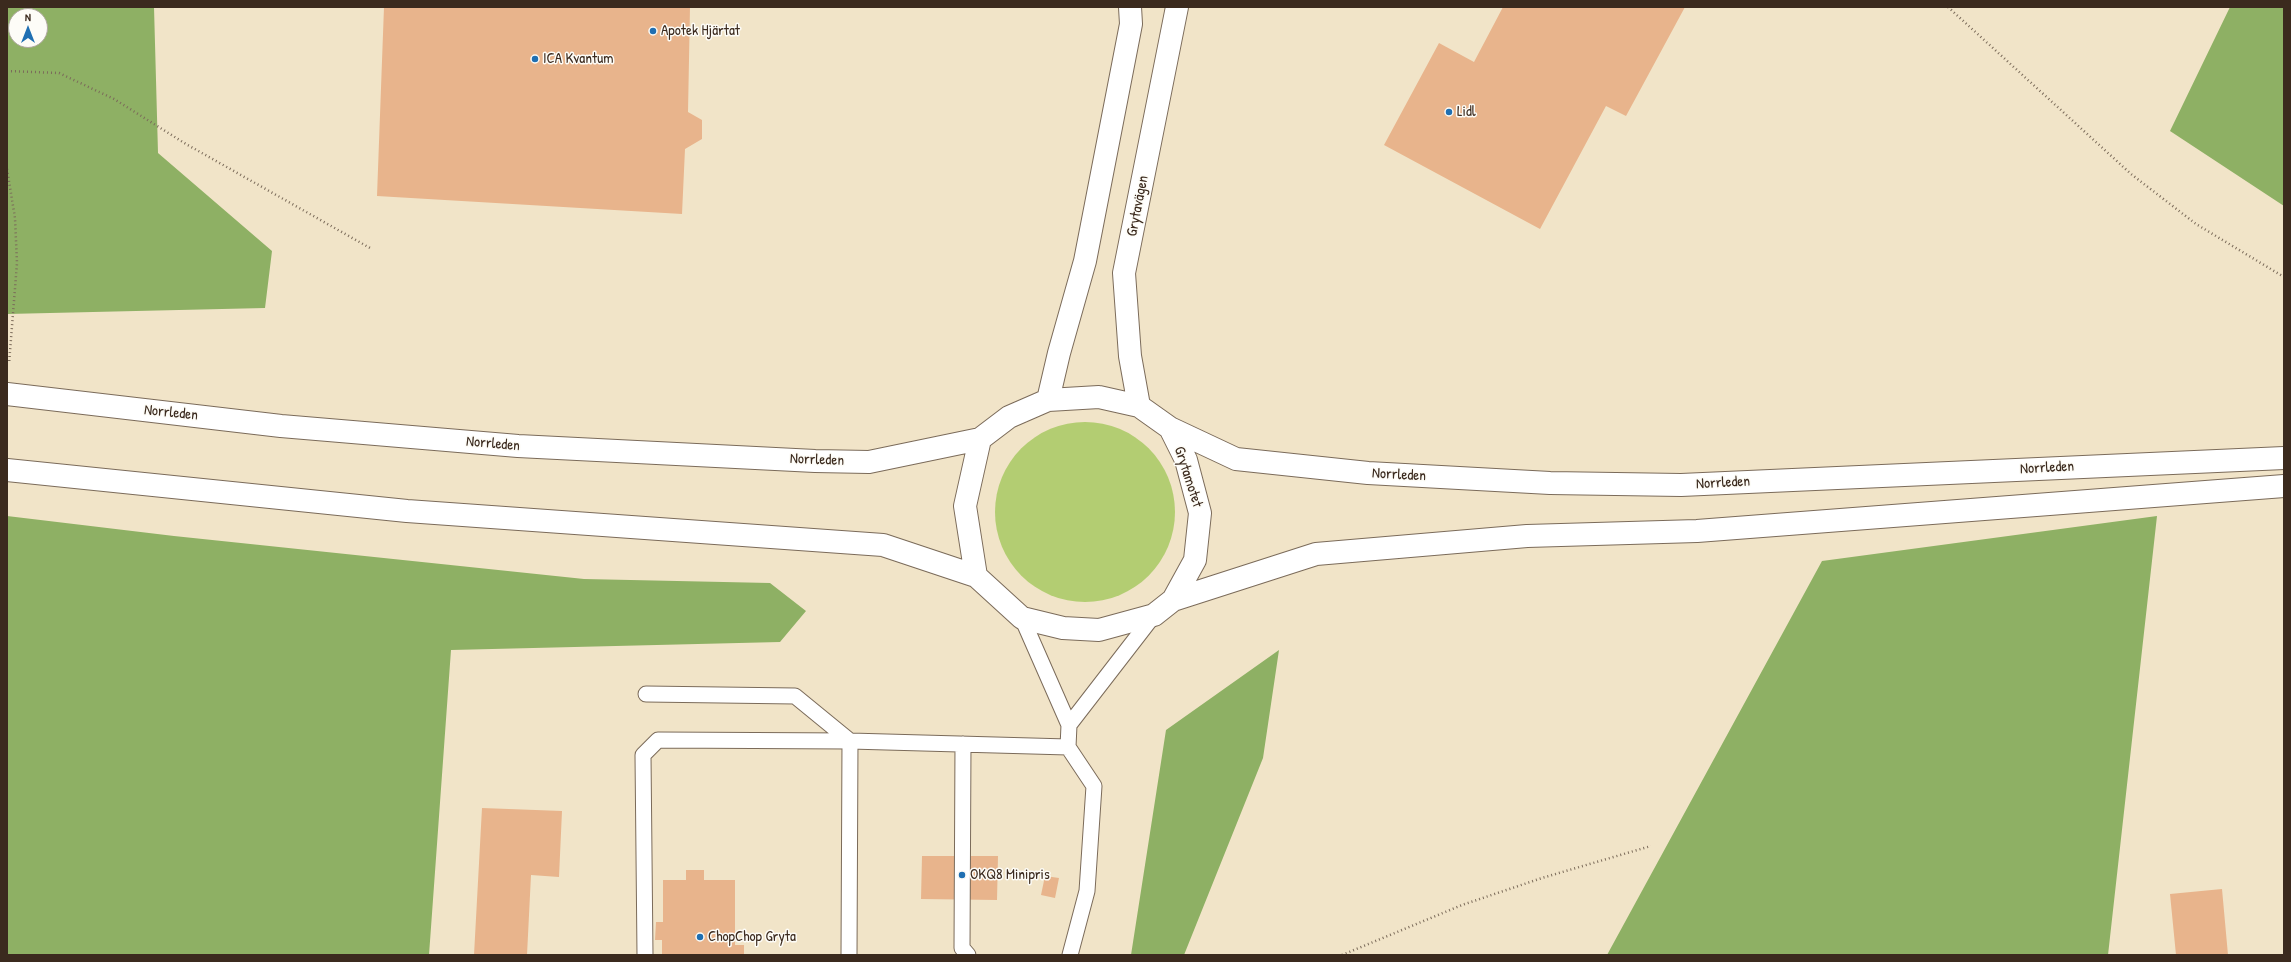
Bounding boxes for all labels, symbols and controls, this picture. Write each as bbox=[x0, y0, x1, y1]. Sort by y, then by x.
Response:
north arrow bbox=[8, 8, 48, 48]
text: N bbox=[25, 10, 31, 24]
place label: Apotek Hjärtat bbox=[661, 22, 740, 40]
marker: Apotek Hjärtat bbox=[648, 26, 658, 36]
place label: ICA Kvantum bbox=[543, 50, 613, 68]
marker: ICA Kvantum bbox=[530, 54, 540, 64]
place label: Lidl bbox=[1457, 103, 1476, 121]
marker: Lidl bbox=[1444, 107, 1454, 117]
street label: Grytavägen bbox=[1123, 174, 1153, 238]
street label: Norrleden bbox=[143, 401, 199, 425]
street label: Norrleden bbox=[465, 433, 521, 455]
street label: Grytamotet bbox=[1170, 444, 1206, 510]
street label: Norrleden bbox=[790, 450, 844, 470]
street label: Norrleden bbox=[2019, 458, 2075, 478]
street label: Norrleden bbox=[1371, 465, 1427, 485]
street label: Norrleden bbox=[1695, 473, 1751, 493]
place label: OKQ8 Minipris bbox=[970, 866, 1050, 884]
marker: OKQ8 Minipris bbox=[957, 870, 967, 880]
place label: ChopChop Gryta bbox=[708, 928, 796, 946]
marker: ChopChop Gryta bbox=[695, 932, 705, 942]

